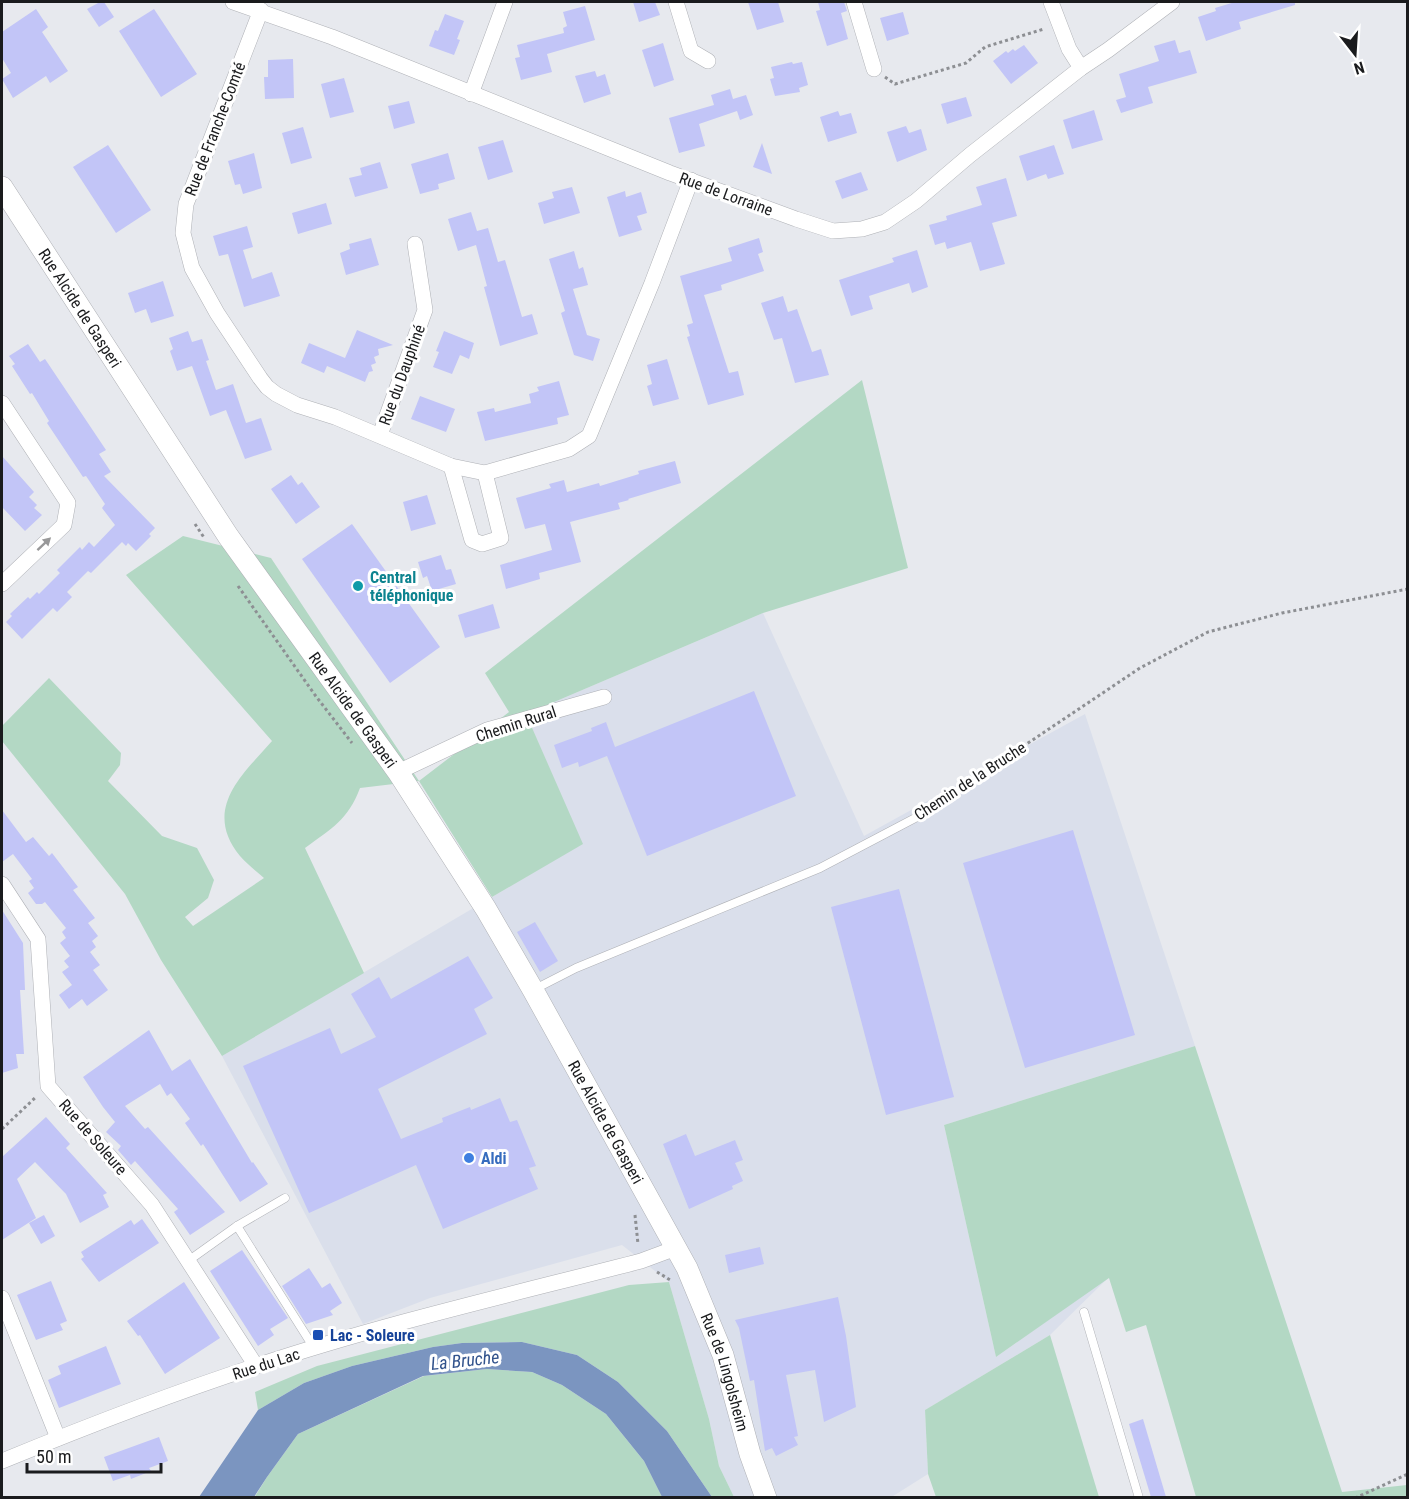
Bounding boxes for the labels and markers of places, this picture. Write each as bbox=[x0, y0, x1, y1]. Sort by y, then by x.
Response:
place label: Central téléphonique bbox=[370, 568, 454, 605]
marker: Central téléphonique bbox=[351, 579, 365, 593]
place label: Aldi bbox=[481, 1149, 507, 1168]
marker: Aldi bbox=[462, 1151, 476, 1165]
place label: Lac - Soleure bbox=[330, 1326, 415, 1345]
marker: Lac - Soleure bbox=[311, 1328, 325, 1342]

